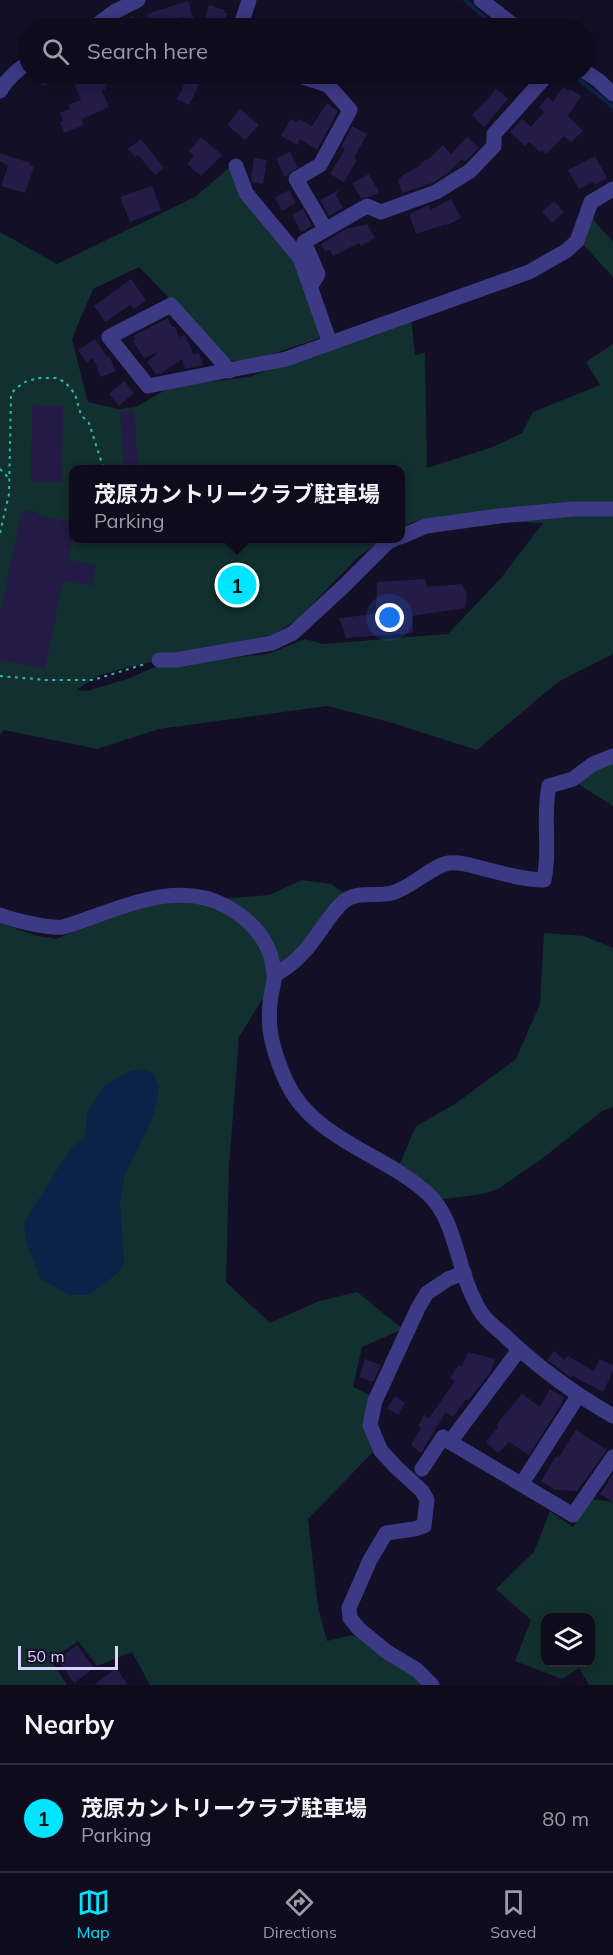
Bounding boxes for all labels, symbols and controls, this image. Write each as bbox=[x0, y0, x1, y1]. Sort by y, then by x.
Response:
search box bbox=[18, 18, 595, 84]
icon: search bbox=[39, 35, 72, 68]
text: Search here bbox=[87, 37, 208, 65]
popup bbox=[69, 465, 405, 543]
text: 茂原カントリークラブ駐車場 bbox=[94, 480, 380, 508]
text: Parking bbox=[94, 508, 165, 533]
pin: 1 bbox=[218, 562, 256, 608]
your location bbox=[375, 603, 404, 632]
map controls bbox=[541, 1613, 595, 1667]
button: layers bbox=[541, 1613, 595, 1667]
scale bar bbox=[18, 1643, 118, 1670]
text: 50 m bbox=[27, 1646, 64, 1666]
text: Nearby bbox=[24, 1708, 114, 1741]
text: 茂原カントリークラブ駐車場 bbox=[81, 1794, 367, 1822]
text: 1 bbox=[38, 1806, 50, 1831]
text: 80 m bbox=[542, 1806, 589, 1831]
text: Parking bbox=[81, 1822, 152, 1847]
tab: Map bbox=[77, 1886, 110, 1942]
tab: Directions bbox=[263, 1886, 337, 1942]
tab: Saved bbox=[490, 1886, 536, 1942]

